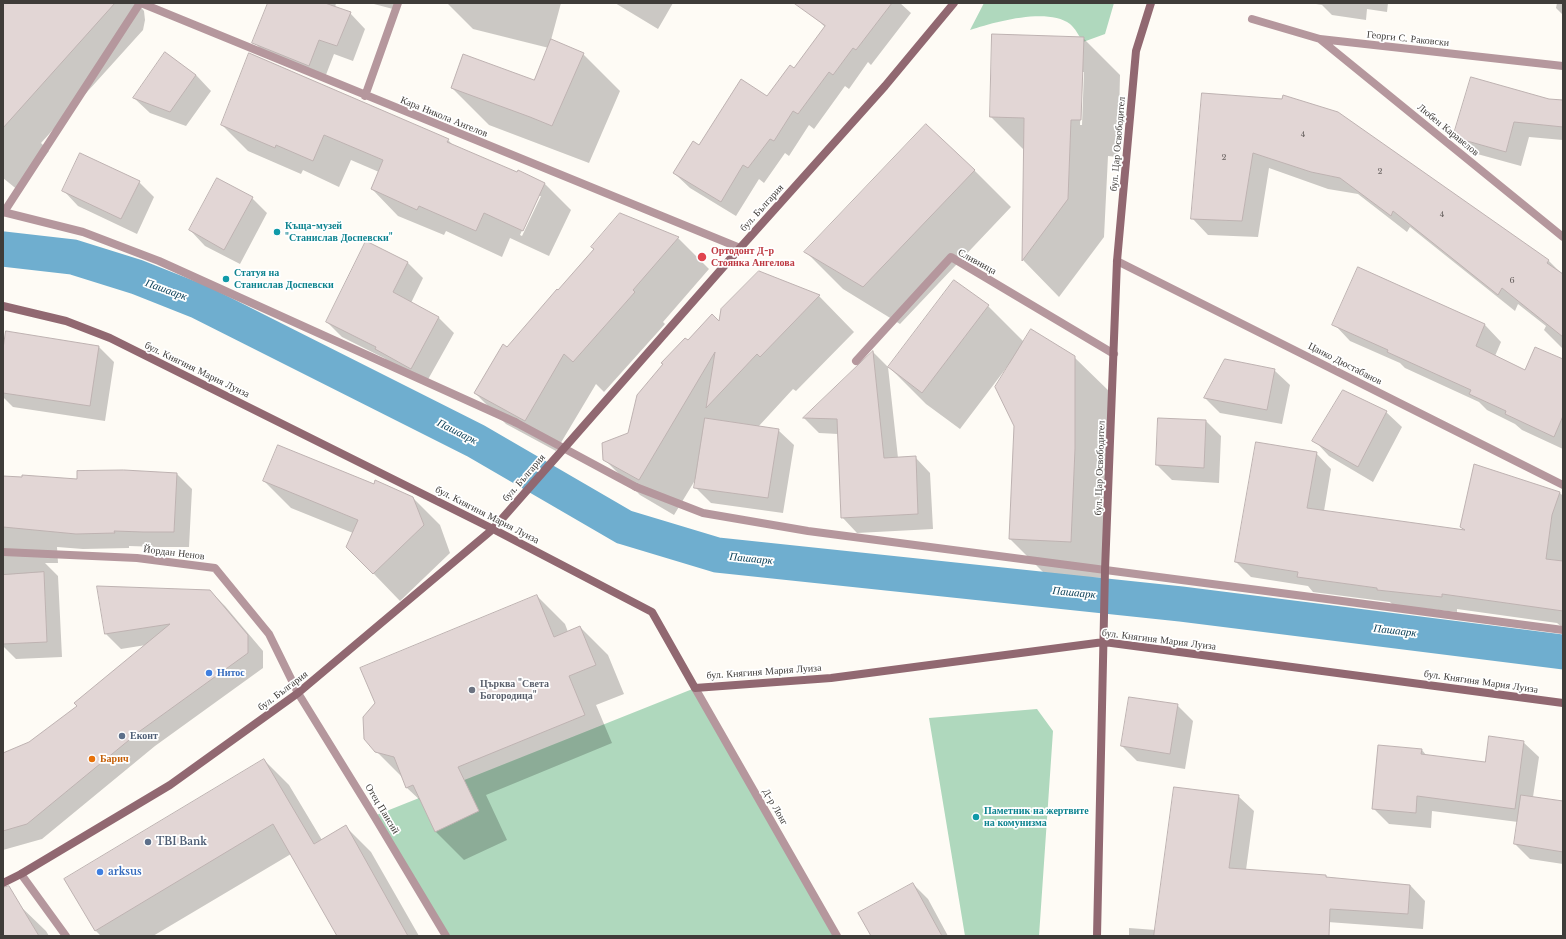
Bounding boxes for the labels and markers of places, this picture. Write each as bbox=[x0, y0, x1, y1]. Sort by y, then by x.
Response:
place label: Къща-музей "Станислав Доспевски" bbox=[285, 220, 393, 244]
marker: Къща-музей "Станислав Доспевски" bbox=[272, 227, 282, 237]
place label: Ортодонт Д-р Стоянка Ангелова bbox=[711, 245, 795, 268]
marker: Ортодонт Д-р Стоянка Ангелова bbox=[696, 251, 708, 263]
place label: Статуя на Станислав Доспевски bbox=[234, 267, 334, 290]
marker: Статуя на Станислав Доспевски bbox=[221, 274, 231, 284]
place label: Нитос bbox=[217, 667, 245, 679]
marker: Нитос bbox=[204, 668, 214, 678]
place label: Църква "Света Богородица" bbox=[480, 678, 549, 702]
marker: Църква "Света Богородица" bbox=[467, 685, 477, 695]
place label: Еконт bbox=[130, 730, 158, 742]
marker: Еконт bbox=[117, 731, 127, 741]
place label: Барич bbox=[100, 753, 129, 765]
marker: Барич bbox=[87, 754, 97, 764]
place label: Паметник на жертвите на комунизма bbox=[984, 805, 1089, 828]
marker: Паметник на жертвите на комунизма bbox=[971, 812, 981, 822]
place label: TBI Bank bbox=[156, 836, 207, 848]
marker: TBI Bank bbox=[143, 837, 153, 847]
place label: arksus bbox=[108, 866, 142, 878]
marker: arksus bbox=[95, 867, 105, 877]

